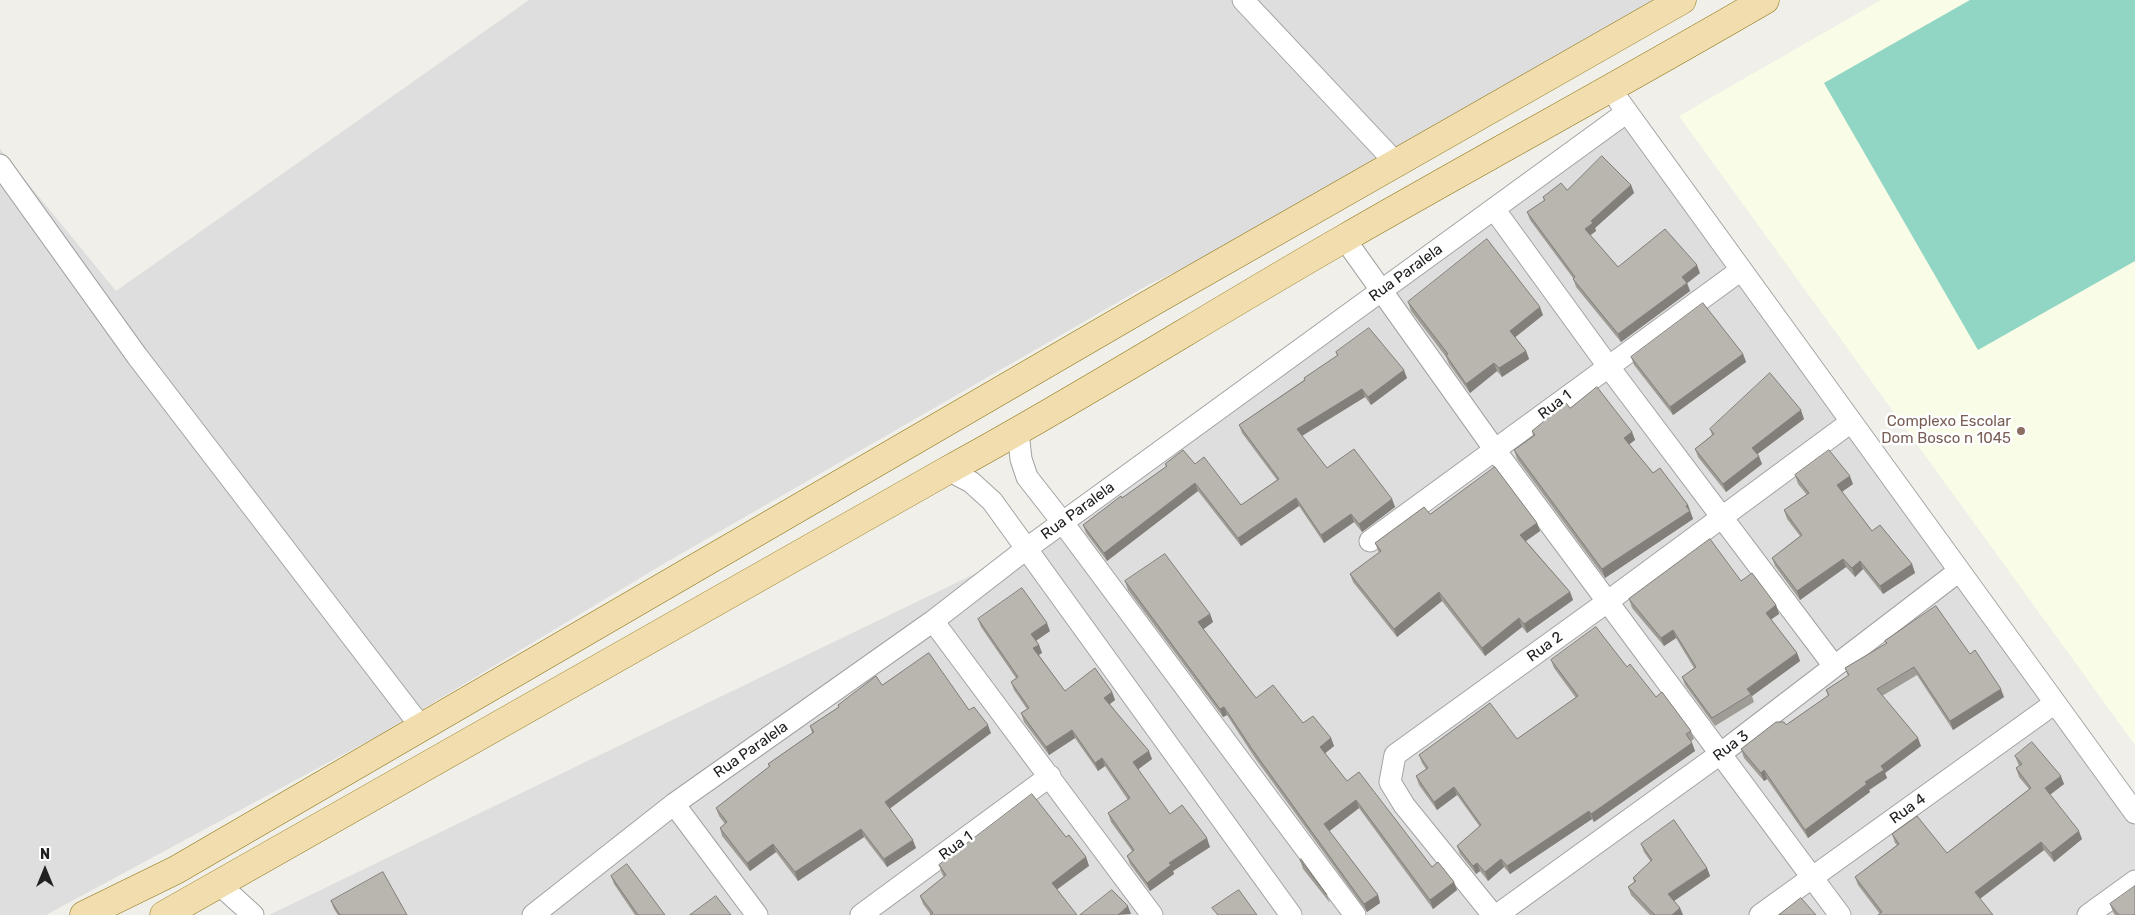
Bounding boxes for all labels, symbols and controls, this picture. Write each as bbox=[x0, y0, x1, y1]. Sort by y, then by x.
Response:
street label: Rua Paralela bbox=[1366, 240, 1446, 306]
street label: Rua 1 bbox=[1535, 387, 1575, 423]
place label: Complexo Escolar Dom Bosco n 1045 bbox=[1881, 413, 2011, 448]
marker: Complexo Escolar Dom Bosco n 1045 bbox=[2015, 425, 2027, 437]
street label: Rua Paralela bbox=[1038, 478, 1118, 544]
street label: Rua 2 bbox=[1524, 628, 1566, 666]
street label: Rua Paralela bbox=[710, 718, 792, 782]
street label: Rua 3 bbox=[1710, 727, 1752, 765]
street label: Rua 4 bbox=[1886, 790, 1930, 828]
street label: Rua 1 bbox=[936, 828, 976, 864]
north arrow bbox=[20, 845, 70, 895]
text: N bbox=[40, 846, 50, 863]

